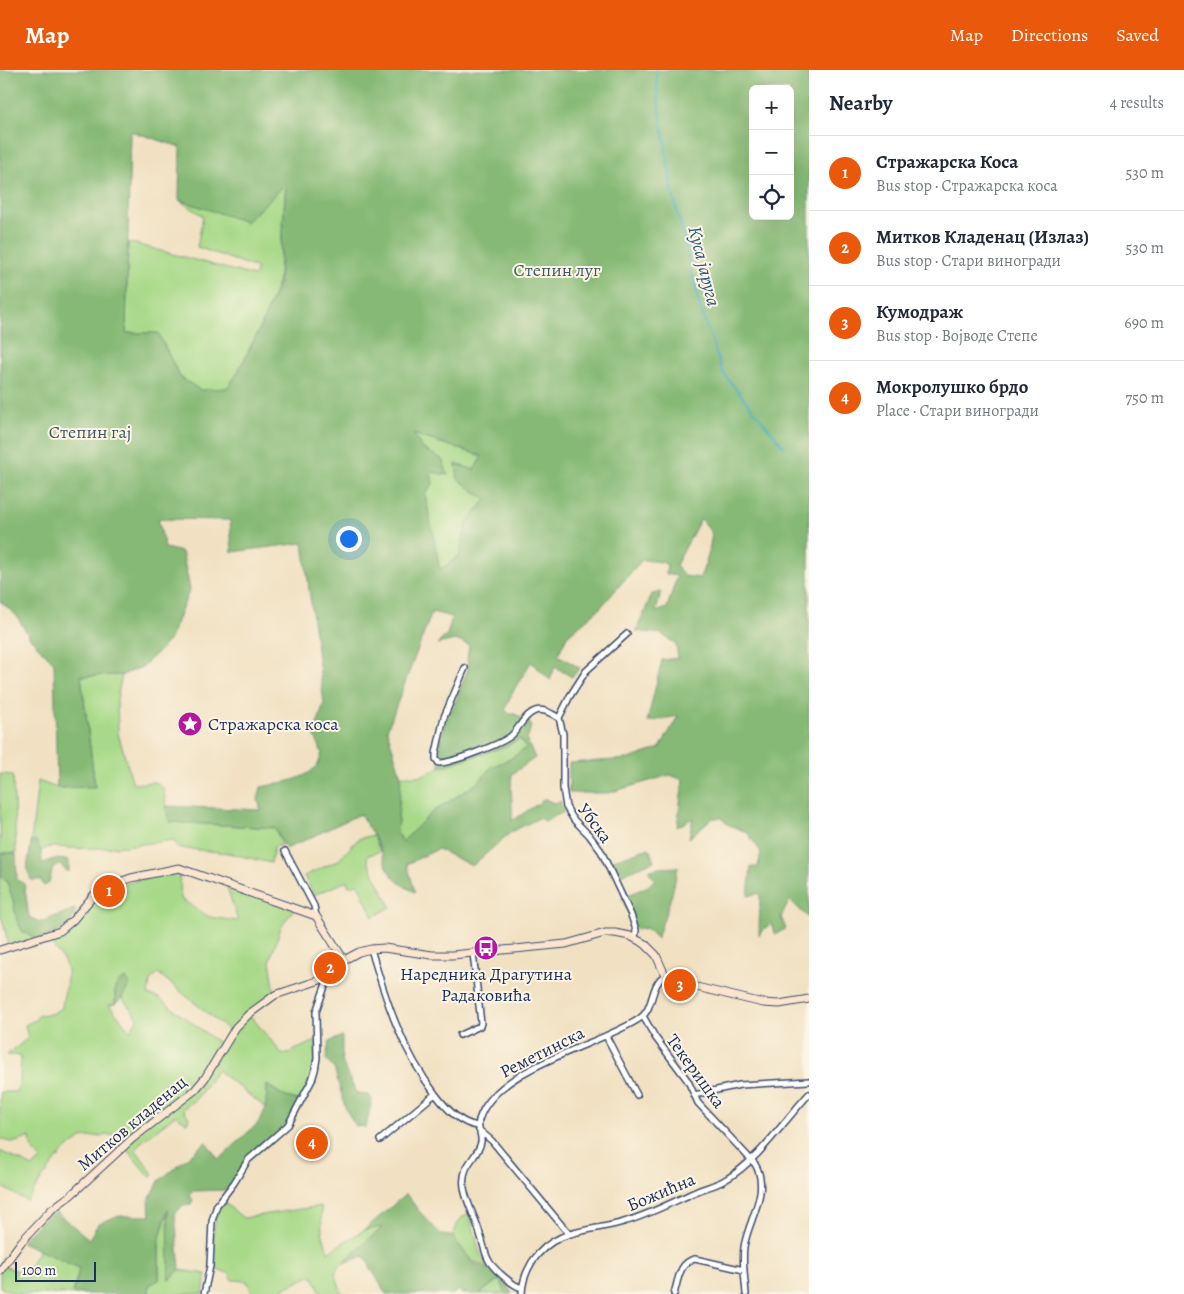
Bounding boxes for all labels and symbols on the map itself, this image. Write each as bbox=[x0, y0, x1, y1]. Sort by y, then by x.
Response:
water label: Куса јаруга bbox=[681, 223, 727, 309]
park label: Степин луг bbox=[514, 258, 601, 282]
park label: Степин гај bbox=[49, 420, 131, 444]
your location bbox=[336, 526, 362, 552]
place icon: Стражарска коса bbox=[177, 711, 203, 737]
place label: Стражарска коса bbox=[208, 712, 339, 736]
street label: Убска bbox=[572, 798, 618, 849]
pin: 1 bbox=[93, 872, 125, 910]
bus stop icon: Наредника Драгутина Радаковића bbox=[473, 935, 499, 961]
pin: 2 bbox=[314, 949, 346, 987]
place label: Наредника Драгутина Радаковића bbox=[400, 962, 573, 1007]
pin: 3 bbox=[664, 966, 696, 1004]
street label: Реметинска bbox=[496, 1020, 589, 1084]
street label: Текеришка bbox=[661, 1029, 731, 1113]
street label: Митков кладенац bbox=[72, 1070, 192, 1176]
pin: 4 bbox=[296, 1124, 328, 1162]
street label: Божићна bbox=[623, 1167, 699, 1217]
scale bar bbox=[15, 1259, 96, 1282]

